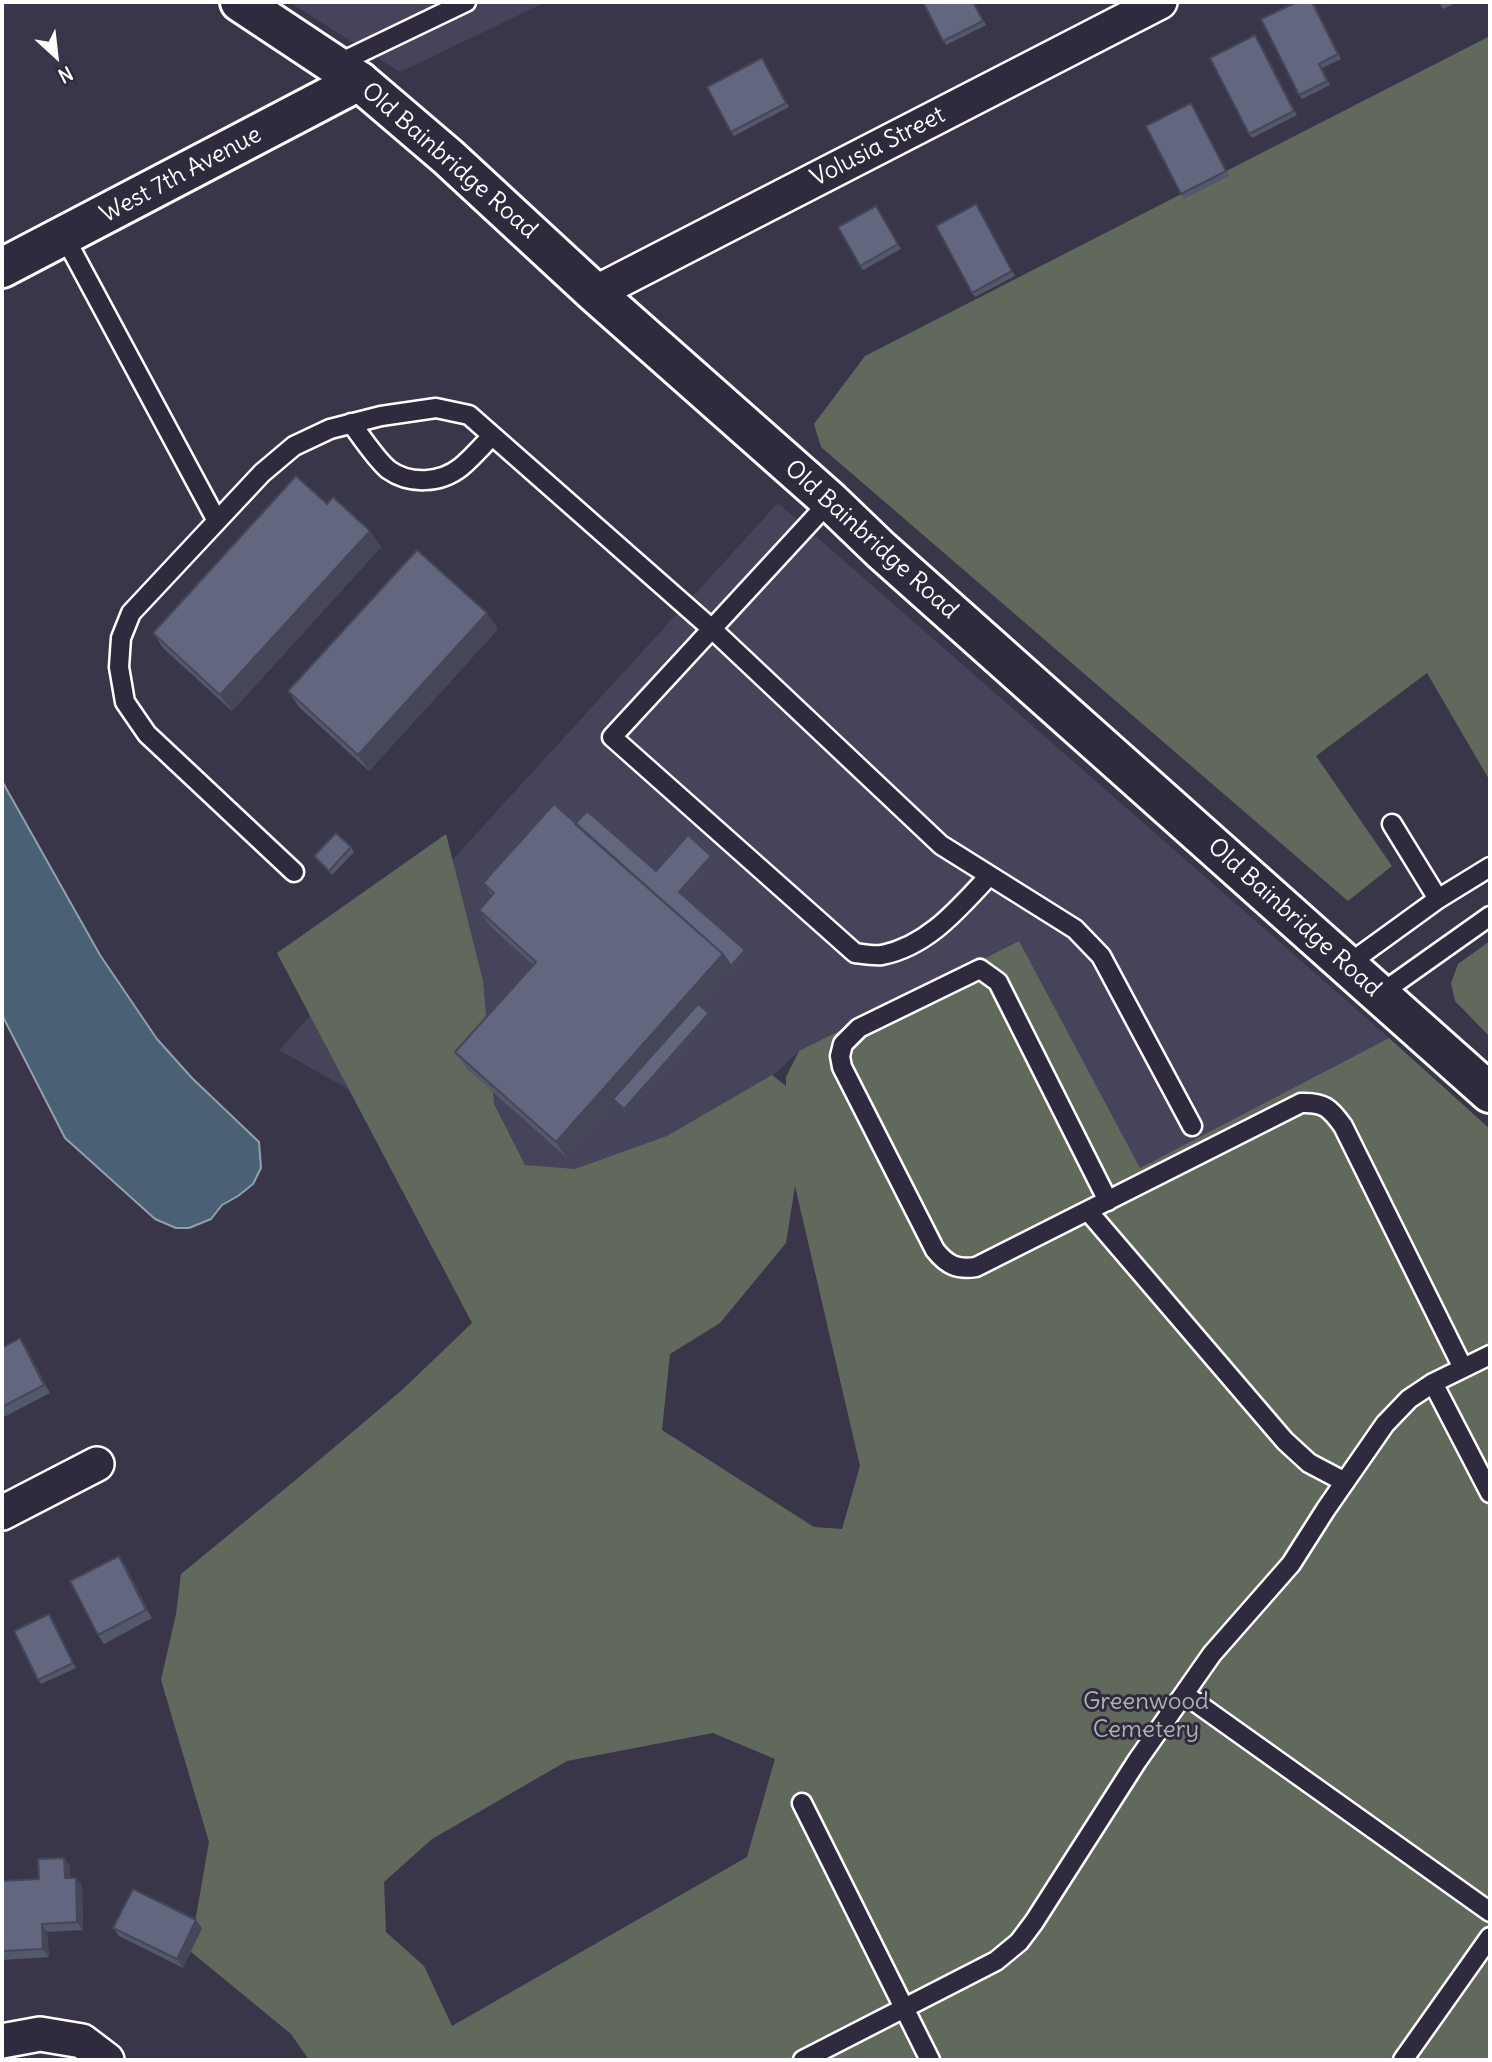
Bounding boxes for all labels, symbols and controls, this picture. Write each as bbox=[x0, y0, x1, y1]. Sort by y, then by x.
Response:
north arrow bbox=[21, 21, 91, 91]
text: N bbox=[54, 61, 77, 88]
street label: Old Bainbridge Road bbox=[355, 77, 543, 245]
street label: Volusia Street bbox=[806, 101, 950, 193]
street label: West 7th Avenue bbox=[95, 120, 267, 230]
street label: Old Bainbridge Road bbox=[778, 455, 964, 625]
street label: Old Bainbridge Road bbox=[1201, 833, 1387, 1003]
park label: Greenwood Cemetery bbox=[1083, 1688, 1209, 1744]

